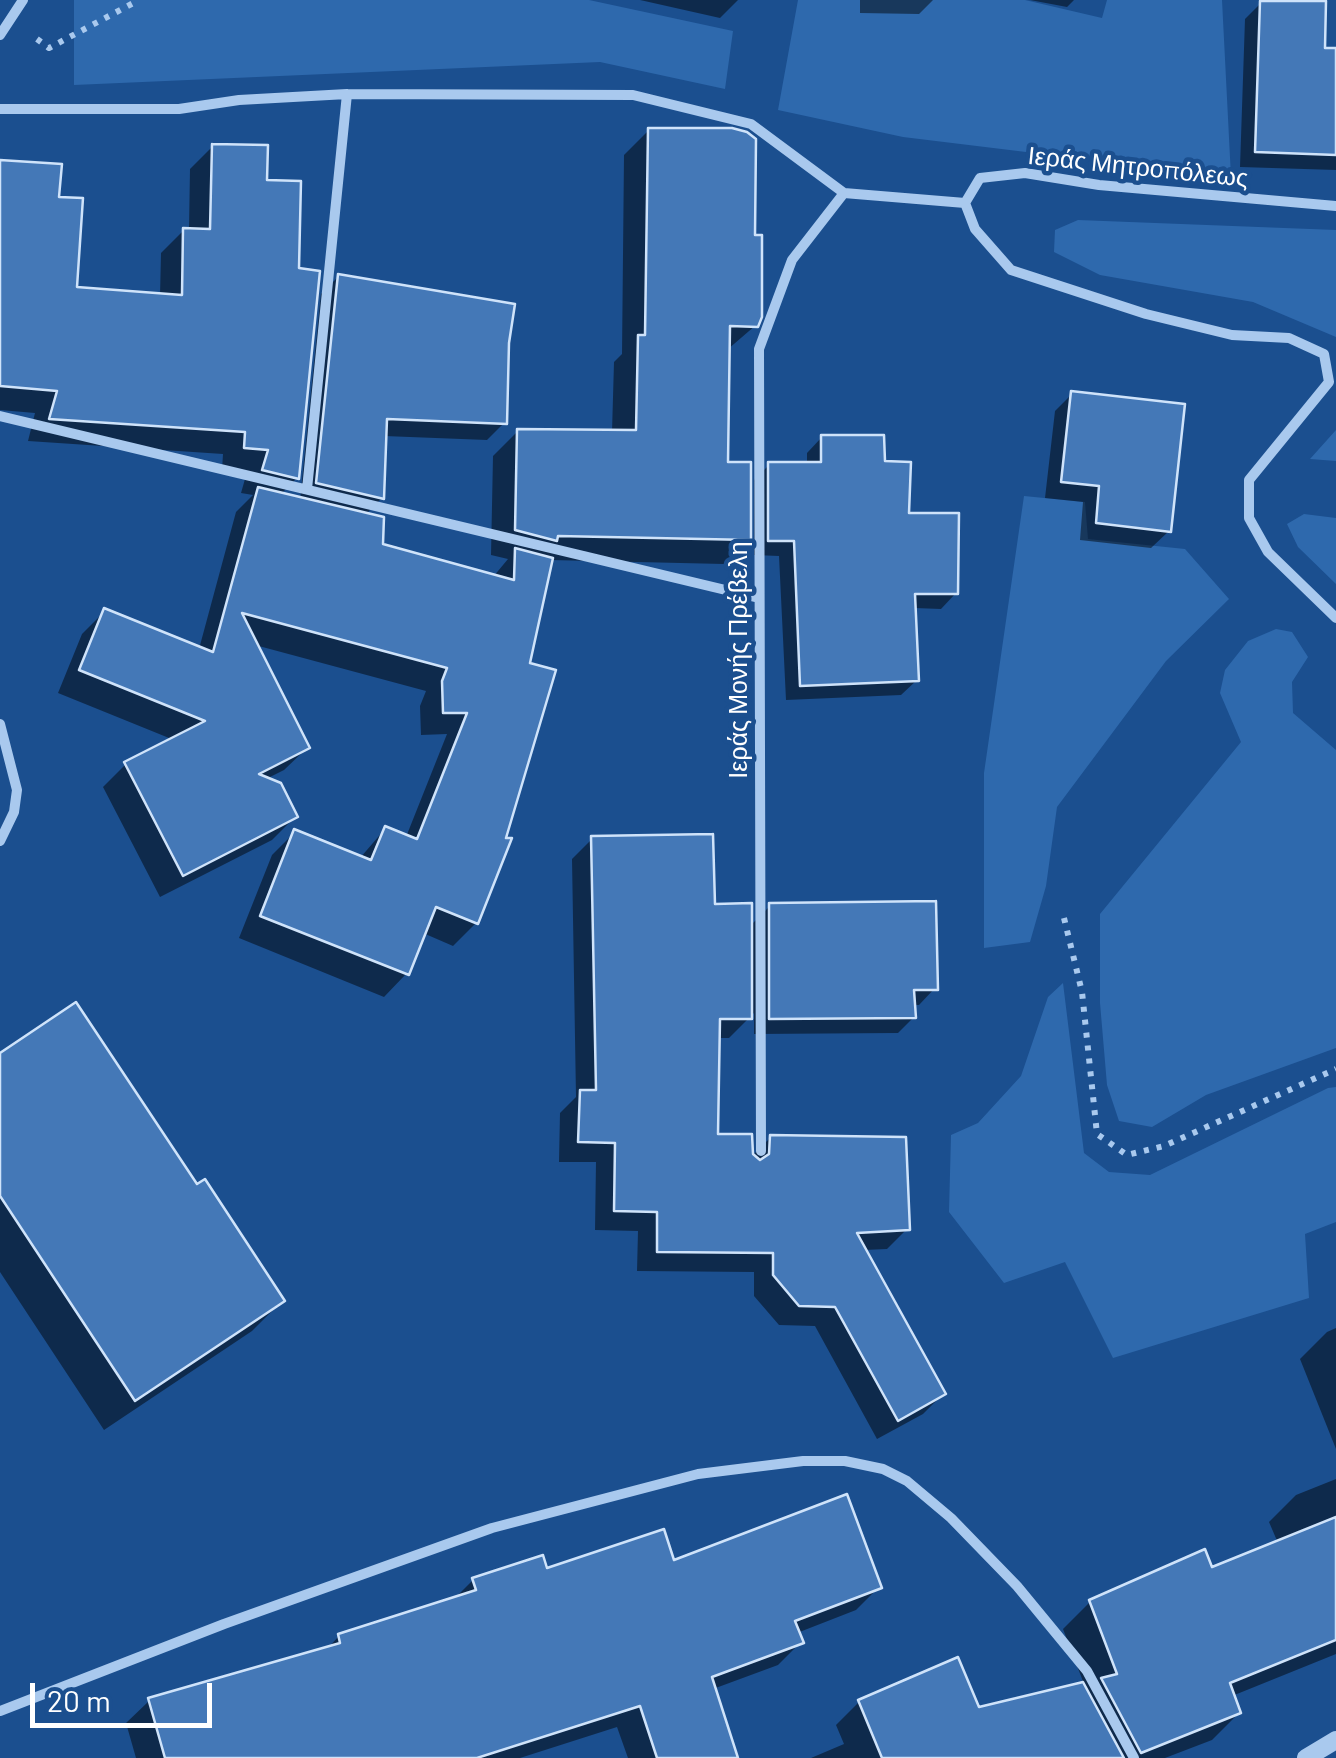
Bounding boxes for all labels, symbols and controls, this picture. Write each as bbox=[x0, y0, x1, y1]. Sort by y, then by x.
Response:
street label: Ιεράς Μητροπόλεως bbox=[1026, 141, 1250, 193]
street label: Ιεράς Μονής Πρέβελη bbox=[724, 541, 754, 779]
scale bar bbox=[35, 1663, 218, 1725]
text: 20 m bbox=[47, 1682, 111, 1718]

